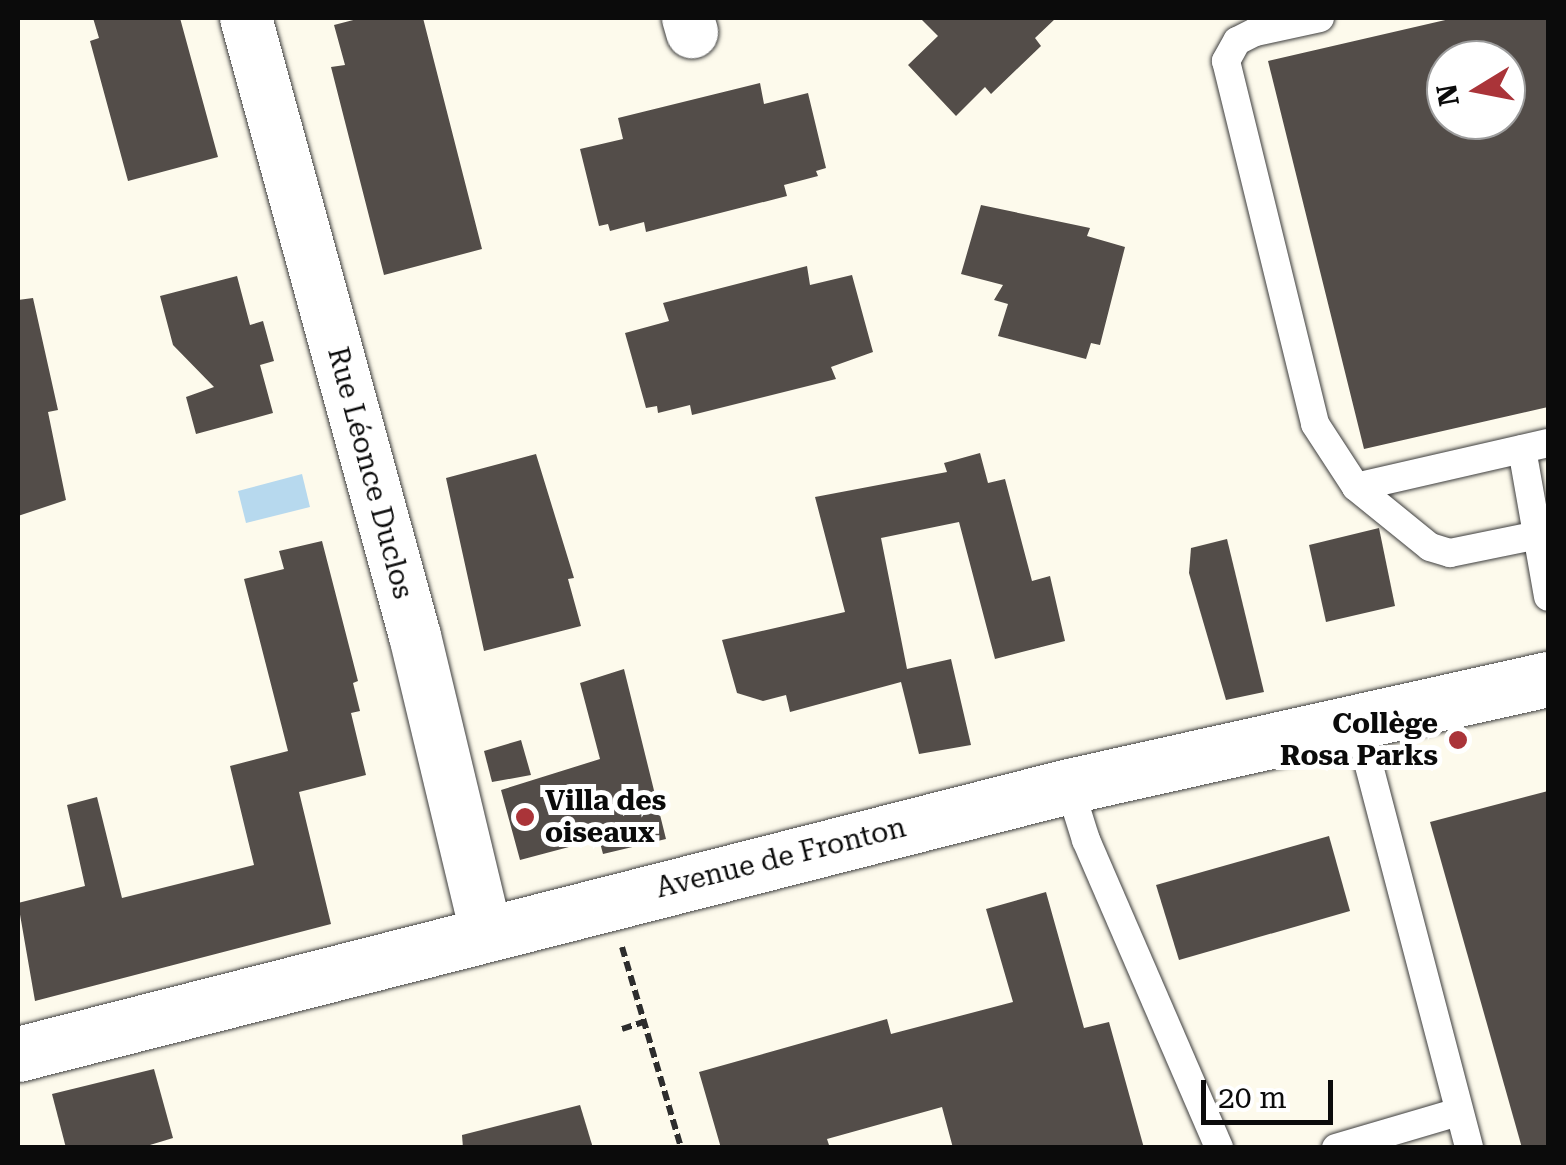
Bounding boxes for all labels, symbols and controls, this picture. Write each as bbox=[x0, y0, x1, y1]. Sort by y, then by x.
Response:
north arrow bbox=[1426, 40, 1526, 140]
text: N bbox=[1430, 81, 1466, 108]
street label: Rue Léonce Duclos bbox=[320, 344, 420, 602]
place label: Collège Rosa Parks bbox=[1280, 707, 1438, 773]
marker: Collège Rosa Parks bbox=[1447, 729, 1469, 751]
place label: Villa des oiseaux bbox=[545, 784, 666, 850]
marker: Villa des oiseaux bbox=[514, 806, 536, 828]
street label: Avenue de Fronton bbox=[653, 811, 909, 905]
scale bar bbox=[1206, 1060, 1338, 1122]
text: 20 m bbox=[1218, 1080, 1287, 1115]

